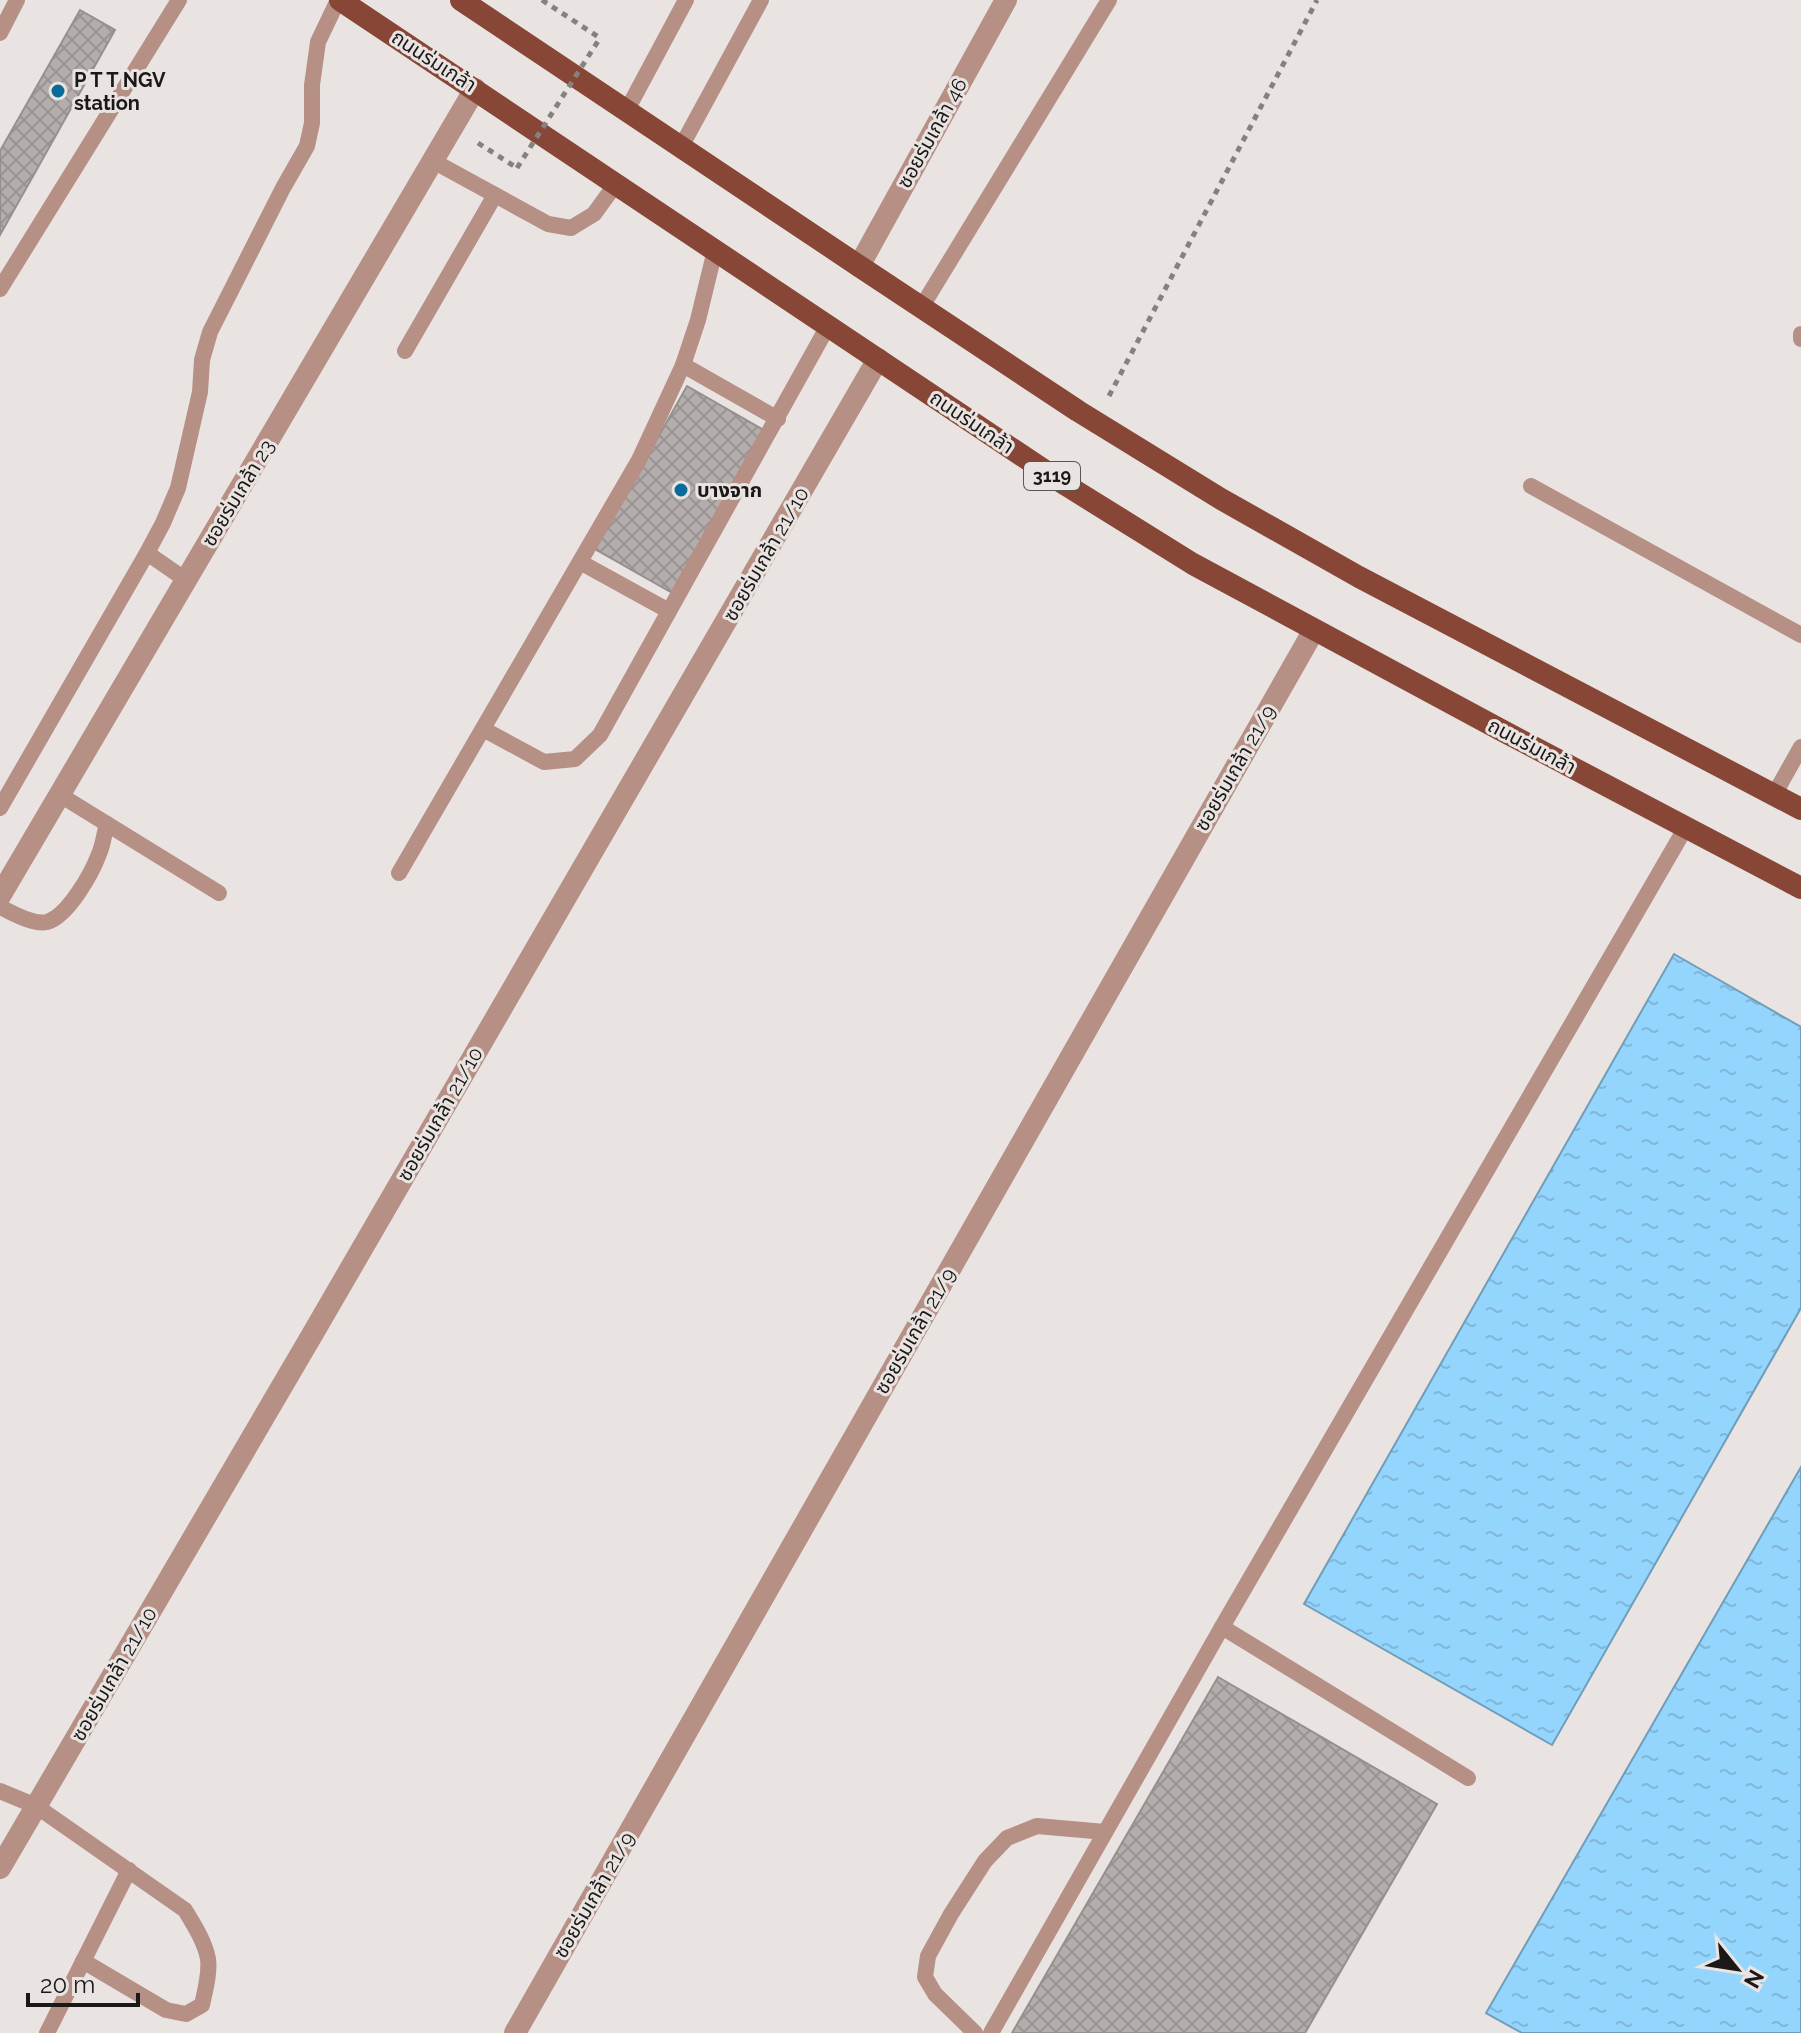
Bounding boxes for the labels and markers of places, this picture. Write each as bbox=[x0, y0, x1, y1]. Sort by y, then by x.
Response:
place label: P T T NGV station bbox=[74, 68, 166, 115]
marker: P T T NGV station bbox=[49, 82, 67, 100]
place label: บางจาก bbox=[697, 478, 762, 502]
marker: บางจาก bbox=[672, 481, 690, 499]

